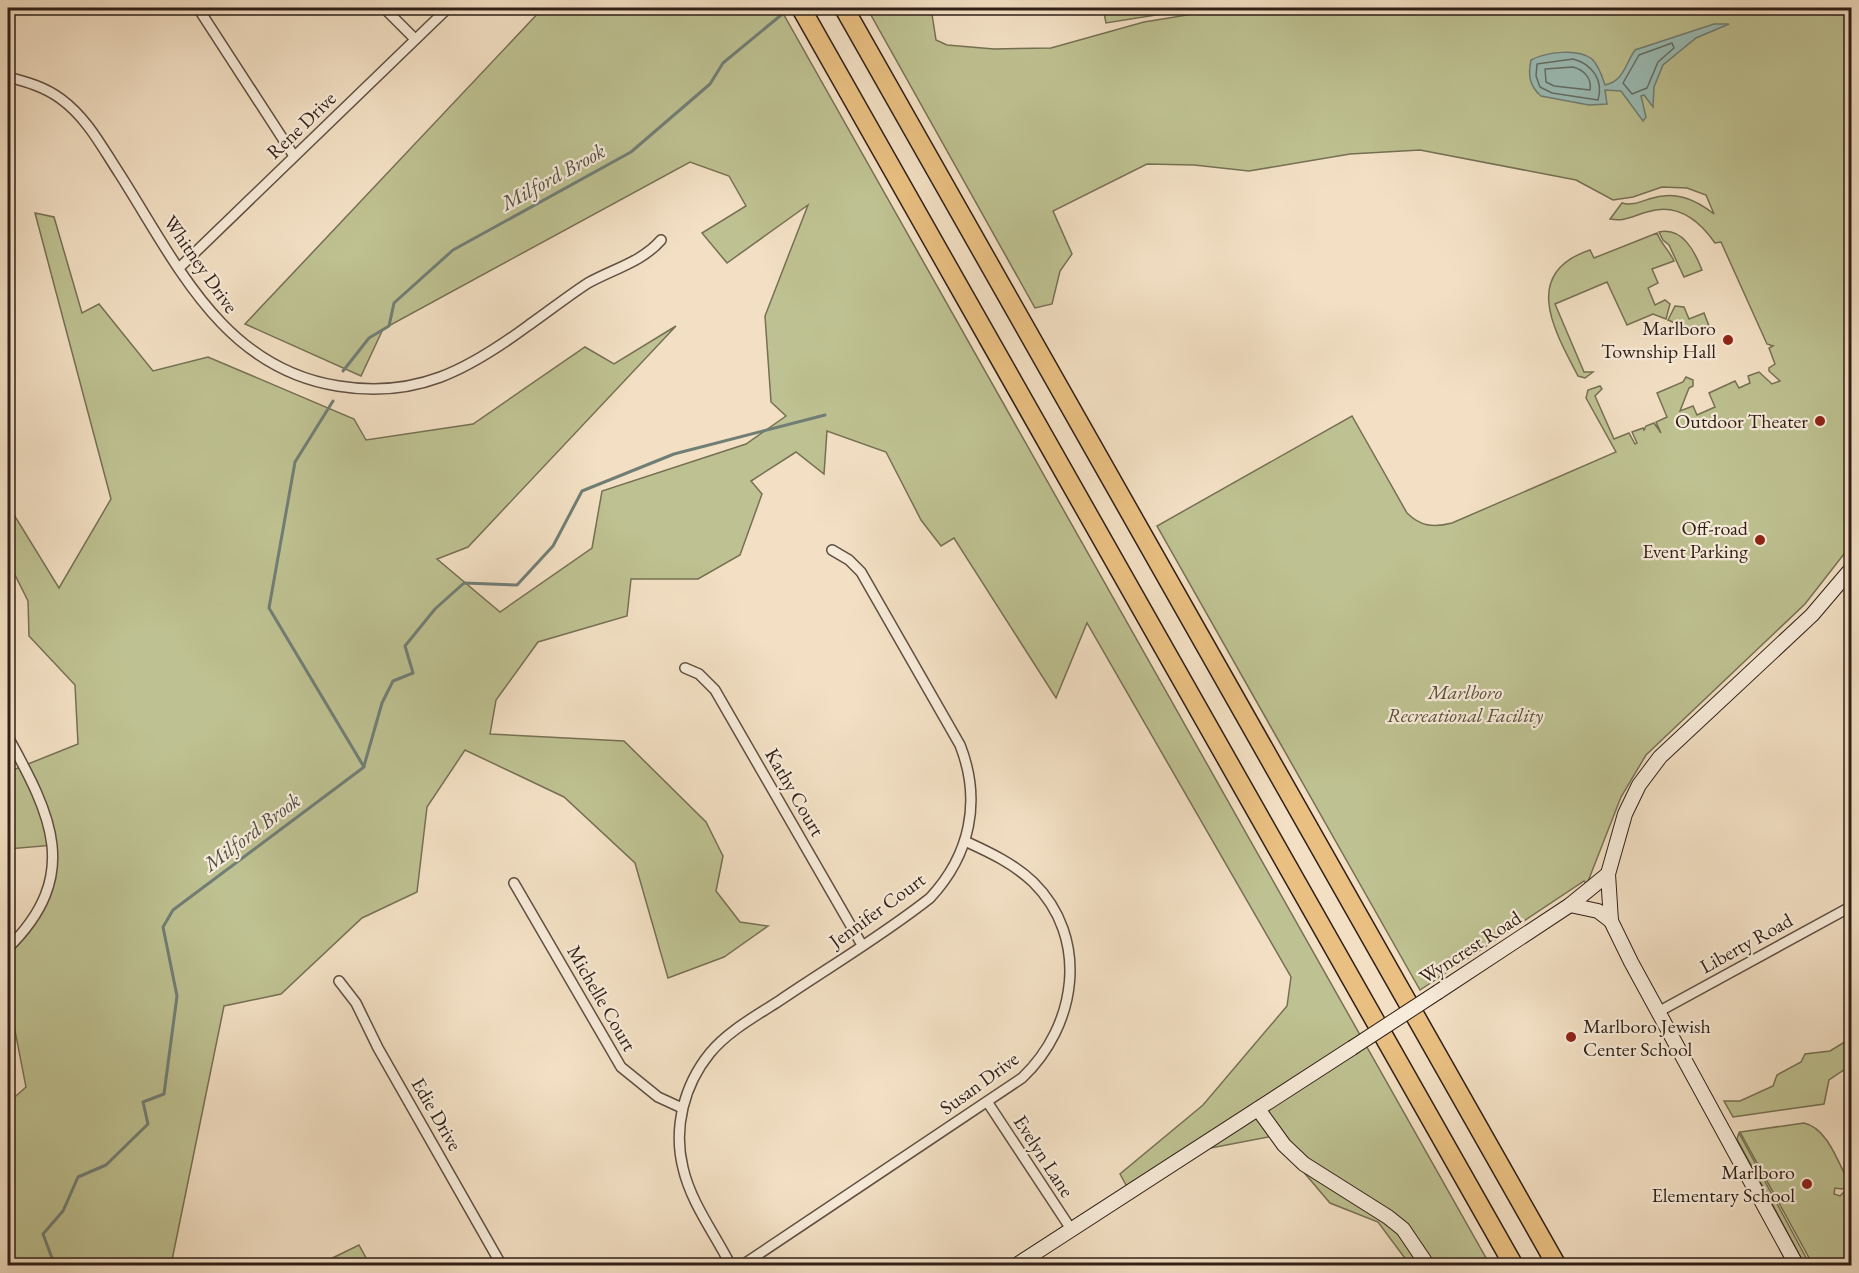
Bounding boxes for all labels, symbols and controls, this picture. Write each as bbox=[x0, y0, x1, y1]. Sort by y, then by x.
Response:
street label: Rene Drive bbox=[261, 85, 342, 165]
water label: Milford Brook bbox=[494, 137, 610, 217]
street label: Whitney Drive bbox=[158, 210, 244, 318]
place label: Marlboro Township Hall bbox=[1601, 315, 1716, 364]
marker: Marlboro Township Hall bbox=[1721, 333, 1735, 347]
place label: Outdoor Theater bbox=[1675, 408, 1808, 434]
marker: Outdoor Theater bbox=[1813, 414, 1827, 428]
place label: Off-road Event Parking bbox=[1642, 515, 1749, 564]
marker: Off-road Event Parking bbox=[1753, 533, 1767, 547]
park label: Marlboro Recreational Facility bbox=[1387, 679, 1543, 728]
street label: Kathy Court bbox=[759, 743, 831, 841]
water label: Milford Brook bbox=[196, 786, 306, 878]
street label: Jennifer Court bbox=[822, 866, 931, 955]
street label: Wyncrest Road bbox=[1414, 904, 1527, 990]
street label: Liberty Road bbox=[1695, 906, 1798, 979]
street label: Michelle Court bbox=[561, 940, 643, 1056]
place label: Marlboro Jewish Center School bbox=[1583, 1013, 1711, 1062]
marker: Marlboro Jewish Center School bbox=[1564, 1030, 1578, 1044]
street label: Susan Drive bbox=[934, 1045, 1024, 1120]
street label: Edie Drive bbox=[406, 1073, 468, 1155]
street label: Evelyn Lane bbox=[1008, 1110, 1080, 1202]
place label: Marlboro Elementary School bbox=[1651, 1159, 1795, 1208]
marker: Marlboro Elementary School bbox=[1800, 1177, 1814, 1191]

